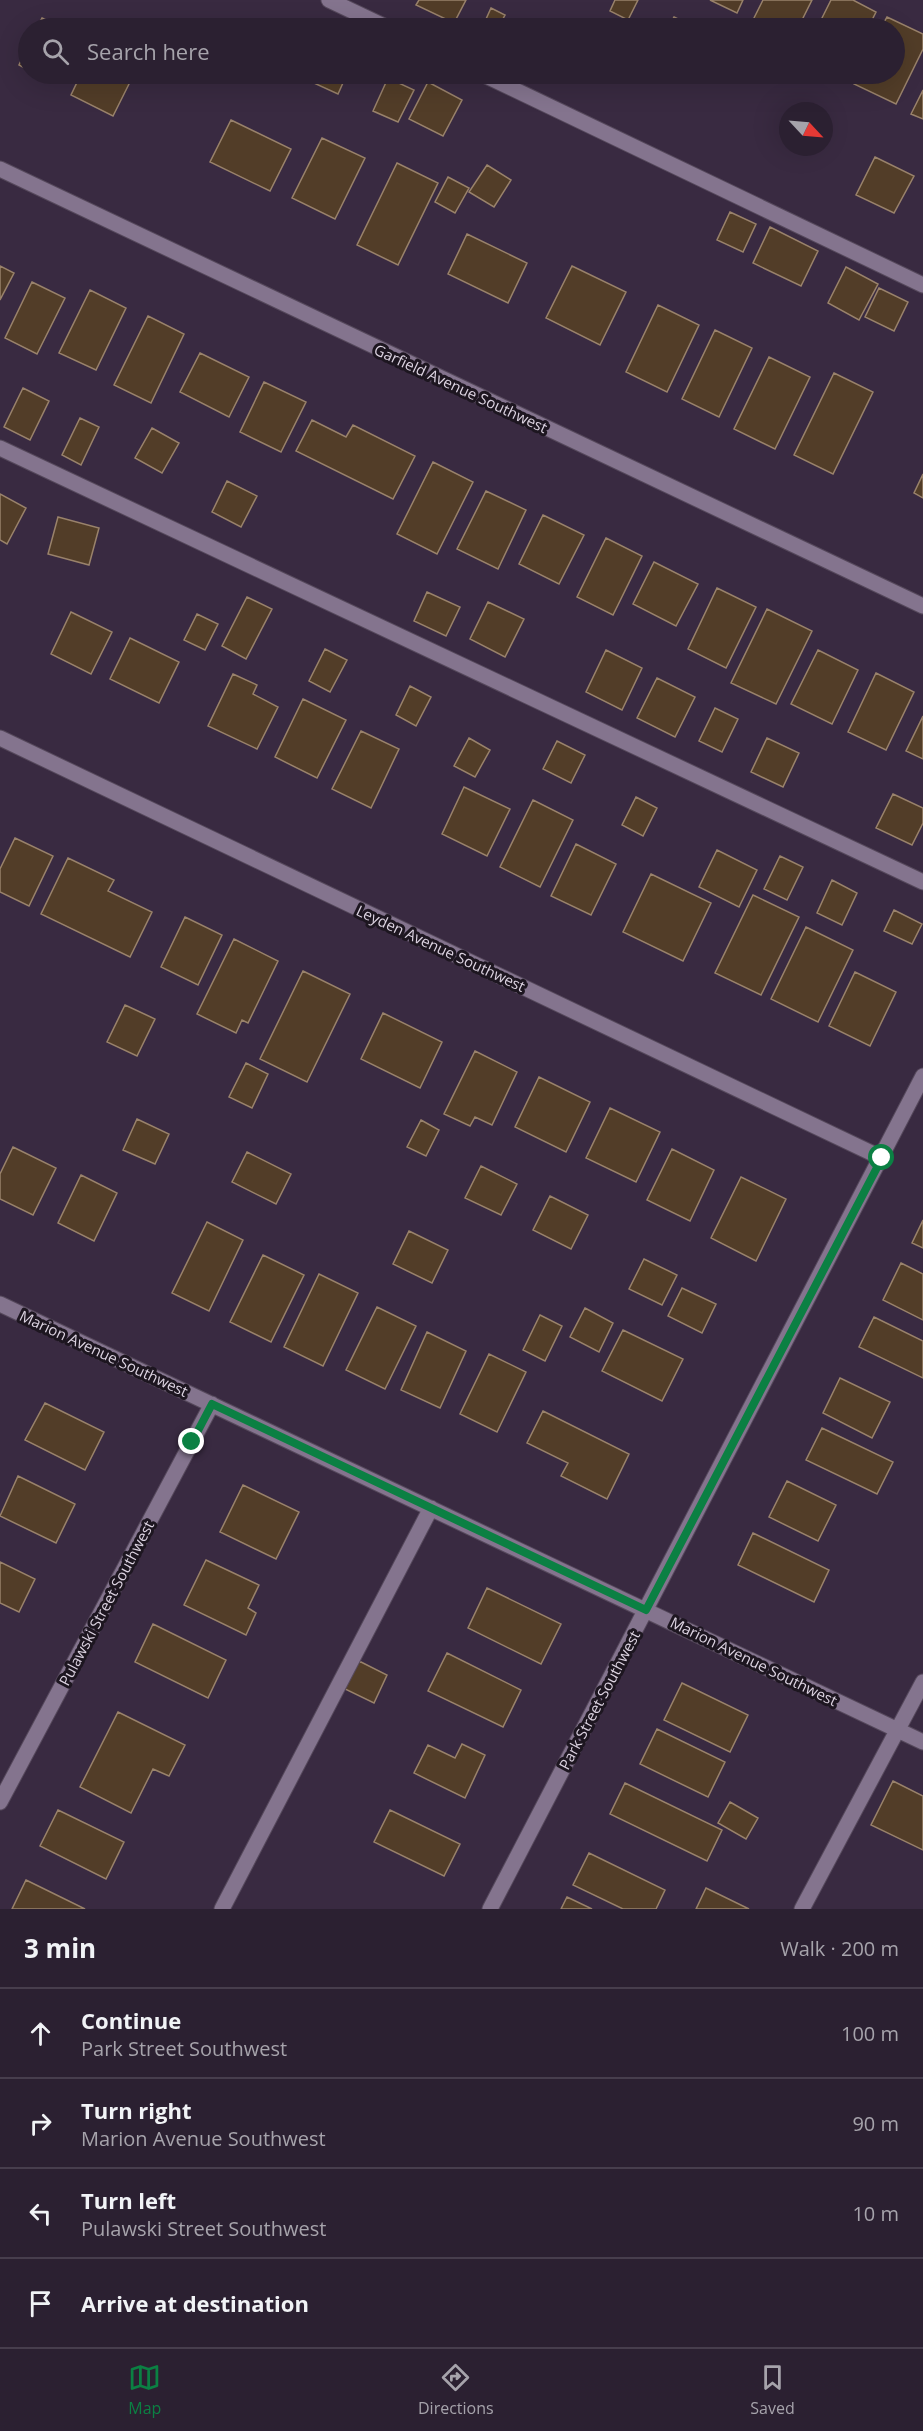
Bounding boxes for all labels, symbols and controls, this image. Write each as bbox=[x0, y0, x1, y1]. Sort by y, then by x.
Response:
search box bbox=[18, 18, 905, 84]
icon: search bbox=[39, 35, 72, 68]
text: Search here bbox=[87, 36, 210, 66]
north arrow bbox=[779, 102, 833, 156]
street label: Garfield Avenue Southwest bbox=[371, 339, 551, 437]
street label: Leyden Avenue Southwest bbox=[353, 900, 529, 996]
route start bbox=[868, 1144, 894, 1170]
street label: Marion Avenue Southwest bbox=[17, 1305, 191, 1401]
route end bbox=[178, 1428, 204, 1454]
street label: Pulawski Street Southwest bbox=[54, 1517, 158, 1689]
street label: Marion Avenue Southwest bbox=[667, 1612, 841, 1710]
street label: Park Street Southwest bbox=[554, 1627, 644, 1773]
text: 3 min bbox=[24, 1930, 96, 1966]
text: Walk · 200 m bbox=[780, 1935, 899, 1962]
text: Continue bbox=[81, 2005, 181, 2035]
icon: ahead bbox=[24, 2017, 57, 2050]
text: 100 m bbox=[841, 2020, 899, 2047]
text: Park Street Southwest bbox=[81, 2035, 287, 2062]
text: Turn right bbox=[81, 2095, 192, 2125]
icon: right bbox=[24, 2107, 57, 2140]
text: 90 m bbox=[852, 2110, 899, 2137]
text: Marion Avenue Southwest bbox=[81, 2125, 326, 2152]
text: Turn left bbox=[81, 2185, 176, 2215]
icon: left bbox=[24, 2197, 57, 2230]
text: 10 m bbox=[852, 2200, 899, 2227]
text: Pulawski Street Southwest bbox=[81, 2215, 326, 2242]
icon: arrive bbox=[24, 2287, 57, 2320]
text: Arrive at destination bbox=[81, 2288, 309, 2318]
tab: Map bbox=[128, 2361, 161, 2419]
tab: Directions bbox=[418, 2361, 494, 2419]
tab: Saved bbox=[750, 2361, 795, 2419]

